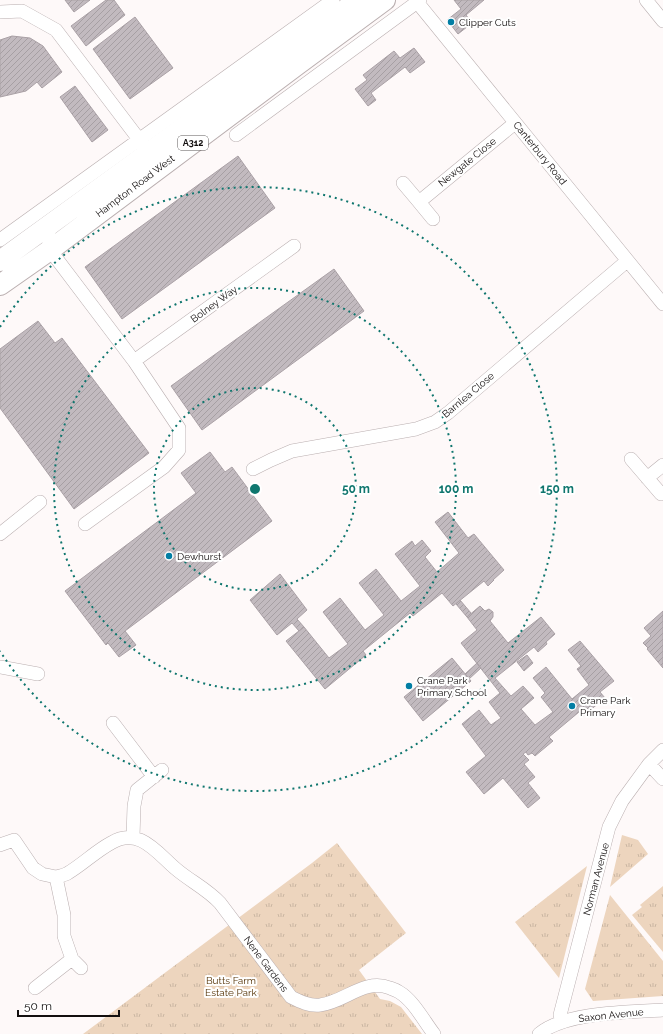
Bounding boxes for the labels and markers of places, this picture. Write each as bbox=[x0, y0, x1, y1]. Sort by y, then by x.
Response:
marker: Clipper Cuts bbox=[446, 17, 456, 27]
place label: Clipper Cuts bbox=[459, 17, 516, 28]
centre of rings bbox=[248, 482, 262, 496]
marker: Dewhurst bbox=[164, 551, 174, 561]
place label: Dewhurst bbox=[177, 551, 222, 562]
place label: Crane Park Primary School bbox=[417, 675, 487, 698]
marker: Crane Park Primary School bbox=[404, 681, 414, 691]
place label: Crane Park Primary bbox=[580, 695, 631, 718]
marker: Crane Park Primary bbox=[567, 701, 577, 711]

